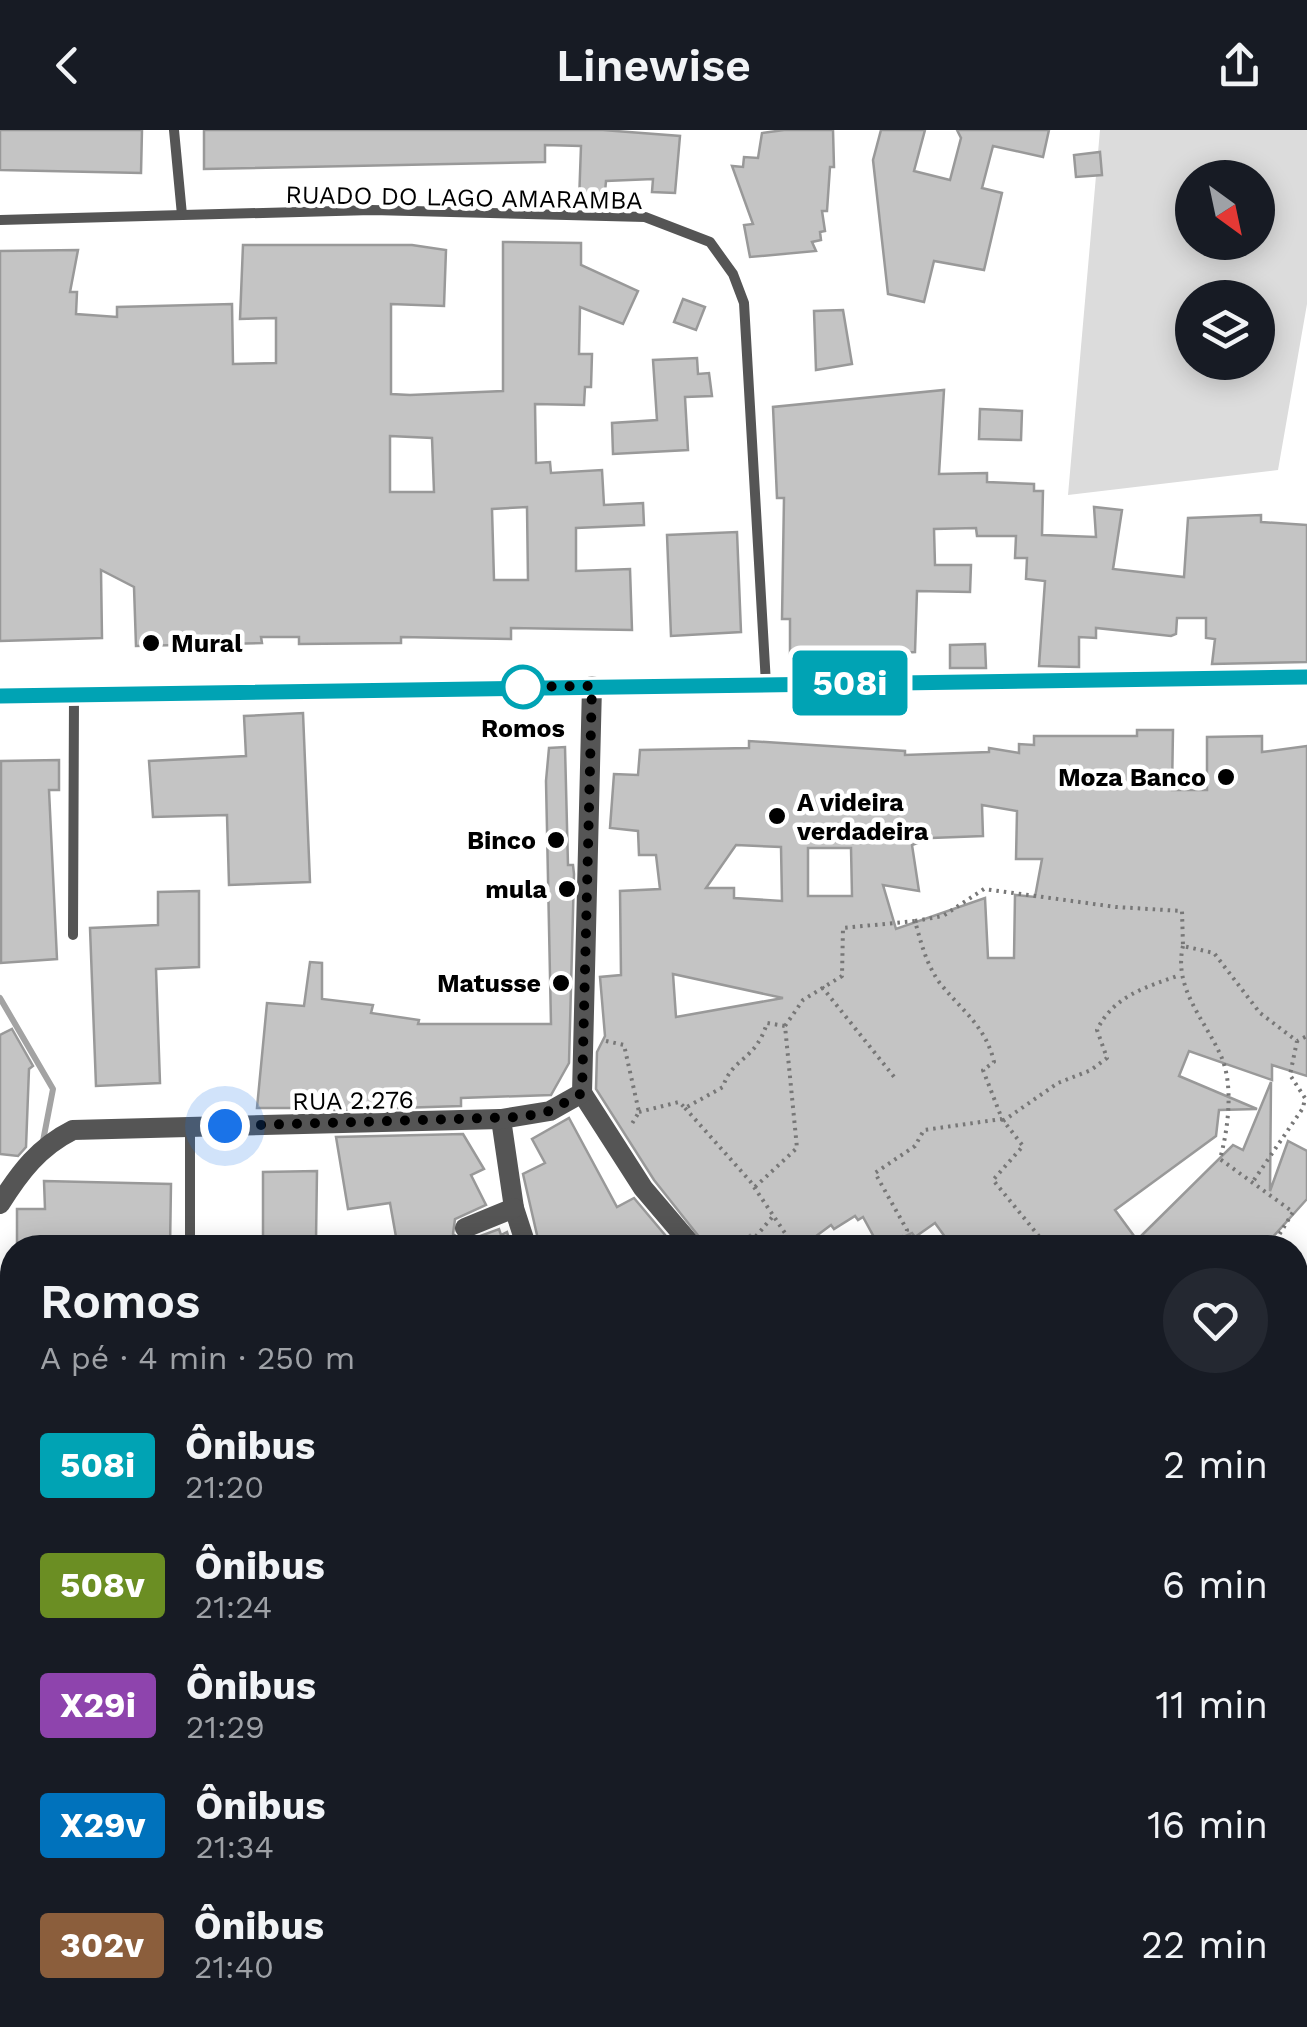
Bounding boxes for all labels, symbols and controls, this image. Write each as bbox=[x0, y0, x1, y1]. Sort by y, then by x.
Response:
icon: back bbox=[40, 38, 95, 93]
icon: share bbox=[1212, 38, 1267, 93]
text: Linewise bbox=[556, 39, 751, 92]
north arrow bbox=[1175, 160, 1275, 260]
map controls bbox=[1175, 160, 1275, 380]
street label: RUADO DO LAGO AMARAMBA bbox=[285, 180, 643, 215]
button: layers bbox=[1175, 280, 1275, 380]
place label: Mural bbox=[171, 629, 243, 658]
marker: Mural bbox=[140, 632, 162, 654]
line badge: 508i bbox=[780, 650, 920, 716]
text: 508i bbox=[812, 662, 888, 704]
marker: Romos bbox=[502, 666, 544, 708]
place label: Romos bbox=[481, 714, 565, 743]
place label: Moza Banco bbox=[1058, 763, 1206, 792]
marker: Moza Banco bbox=[1215, 766, 1237, 788]
place label: A videira verdadeira bbox=[796, 788, 929, 846]
marker: A videira verdadeira bbox=[766, 805, 788, 827]
place label: Binco bbox=[467, 826, 536, 855]
marker: Binco bbox=[545, 829, 567, 851]
place label: mula bbox=[485, 875, 548, 904]
marker: mula bbox=[556, 878, 578, 900]
place label: Matusse bbox=[437, 969, 541, 998]
marker: Matusse bbox=[550, 972, 572, 994]
street label: RUA 2.276 bbox=[292, 1085, 414, 1116]
your location bbox=[200, 1101, 250, 1151]
button: heart bbox=[1163, 1268, 1268, 1373]
text: Romos bbox=[40, 1273, 201, 1330]
text: A pé · 4 min · 250 m bbox=[40, 1339, 355, 1377]
text: Ônibus bbox=[185, 1424, 315, 1468]
text: 2 min bbox=[1163, 1443, 1268, 1487]
text: 508i bbox=[60, 1444, 135, 1486]
text: 21:20 bbox=[185, 1468, 264, 1506]
text: Ônibus bbox=[195, 1544, 325, 1588]
text: 6 min bbox=[1162, 1563, 1268, 1607]
text: 508v bbox=[60, 1564, 145, 1606]
text: 21:24 bbox=[195, 1588, 272, 1626]
text: Ônibus bbox=[186, 1664, 316, 1708]
text: 11 min bbox=[1156, 1683, 1268, 1727]
text: X29i bbox=[60, 1684, 136, 1726]
text: 21:29 bbox=[186, 1708, 265, 1746]
text: Ônibus bbox=[195, 1784, 325, 1828]
text: 16 min bbox=[1147, 1803, 1268, 1847]
text: X29v bbox=[60, 1804, 145, 1846]
text: 21:34 bbox=[195, 1828, 274, 1866]
text: Ônibus bbox=[194, 1904, 324, 1948]
text: 22 min bbox=[1141, 1923, 1268, 1967]
text: 302v bbox=[60, 1924, 144, 1966]
text: 21:40 bbox=[194, 1948, 274, 1986]

